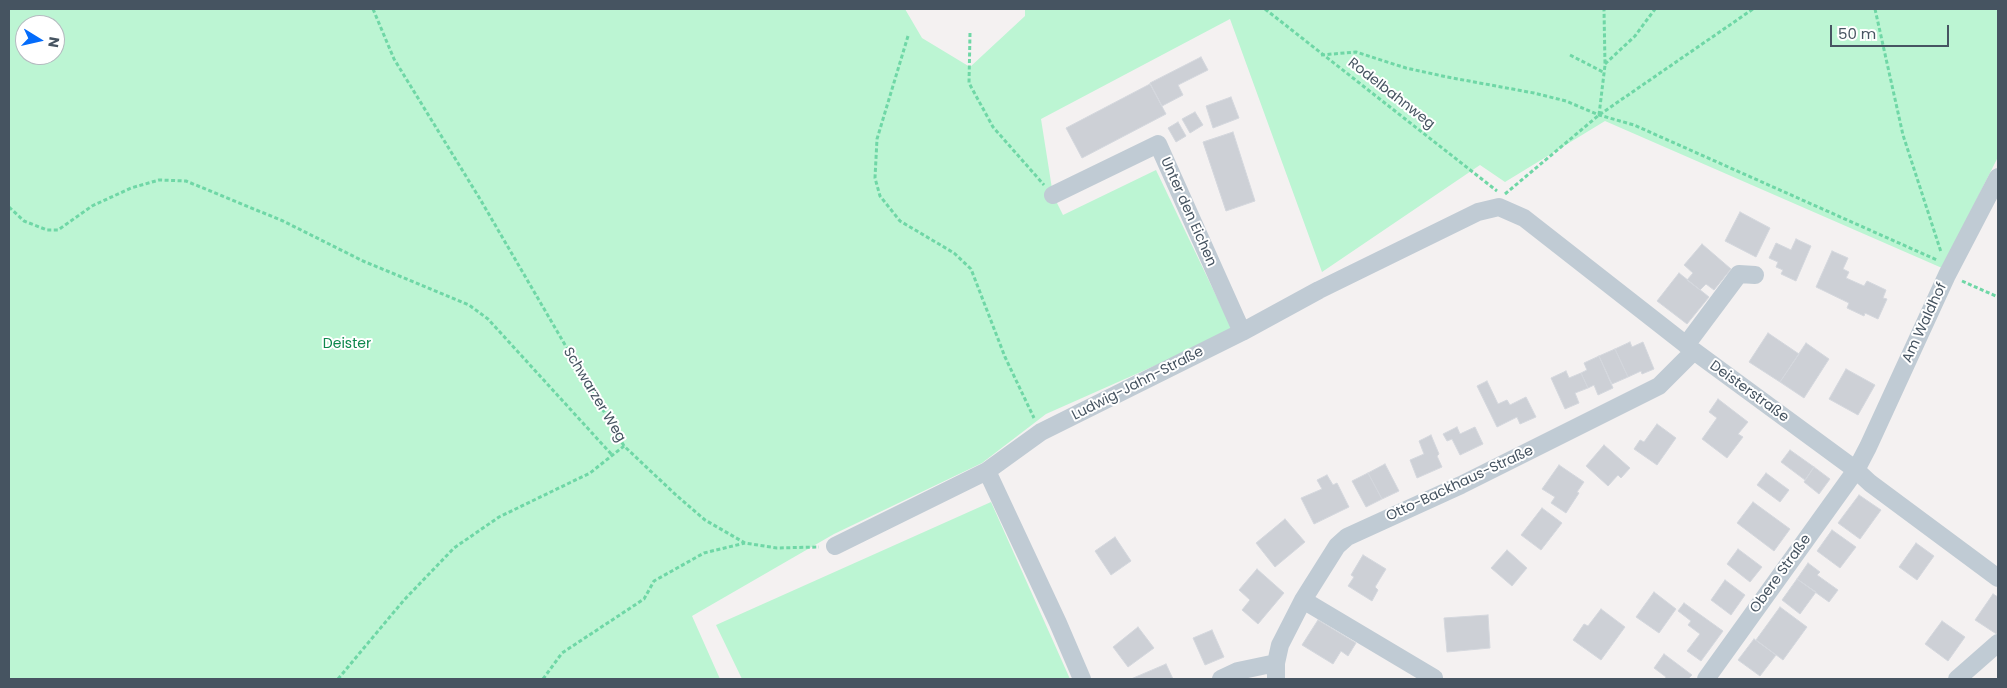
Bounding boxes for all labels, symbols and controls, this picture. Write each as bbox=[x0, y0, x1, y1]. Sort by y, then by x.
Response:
north arrow bbox=[15, 15, 65, 65]
scale bar bbox=[1832, 15, 1951, 47]
text: 50 m bbox=[1838, 23, 1876, 44]
text: N bbox=[43, 35, 65, 49]
street label: Rodelbahnweg bbox=[1344, 55, 1438, 133]
street label: Unter den Eichen bbox=[1156, 155, 1220, 269]
street label: Am Waldhof bbox=[1899, 280, 1951, 366]
park label: Deister bbox=[323, 336, 371, 352]
street label: Ludwig-Jahn-Straße bbox=[1069, 344, 1207, 424]
street label: Schwarzer Weg bbox=[559, 345, 629, 445]
street label: Deisterstraße bbox=[1706, 358, 1792, 426]
street label: Otto-Backhaus-Straße bbox=[1384, 443, 1536, 525]
street label: Obere Straße bbox=[1747, 531, 1815, 617]

